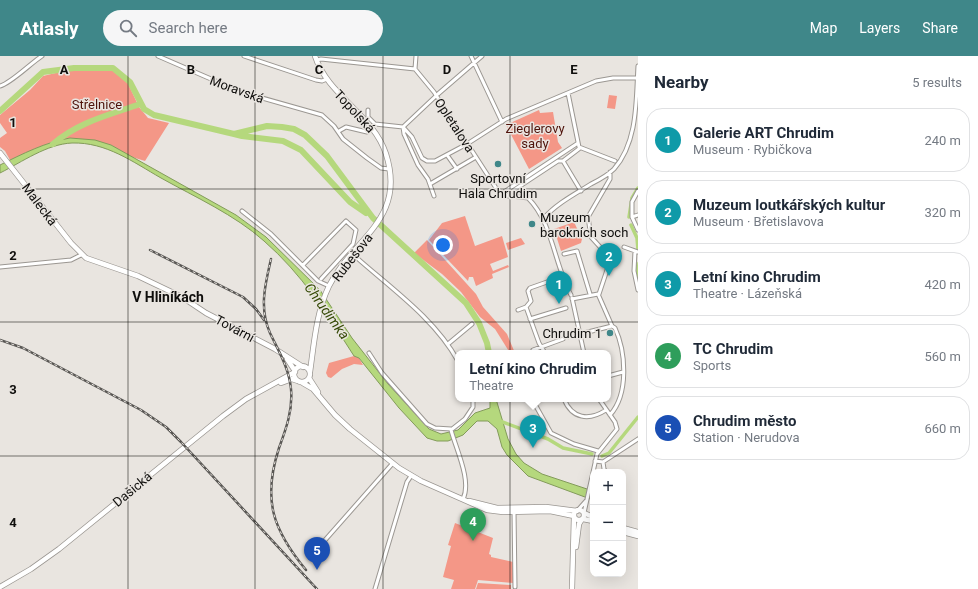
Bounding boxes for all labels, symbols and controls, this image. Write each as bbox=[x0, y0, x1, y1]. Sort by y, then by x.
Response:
search box bbox=[103, 10, 383, 46]
text: Atlasly bbox=[20, 17, 79, 40]
icon: search bbox=[117, 17, 139, 39]
text: Search here bbox=[149, 19, 228, 37]
text: Map bbox=[810, 20, 837, 36]
text: Layers bbox=[859, 20, 900, 36]
text: Share bbox=[922, 20, 958, 36]
text: A bbox=[60, 62, 69, 77]
text: B bbox=[187, 62, 195, 77]
text: C bbox=[315, 62, 324, 77]
text: D bbox=[443, 62, 451, 77]
text: E bbox=[570, 62, 578, 77]
text: Nearby bbox=[654, 72, 709, 92]
street label: Moravská bbox=[208, 73, 266, 106]
text: 5 results bbox=[912, 75, 962, 90]
street label: Topolská bbox=[331, 87, 378, 136]
street label: Opletalova bbox=[432, 95, 478, 155]
park label: Střelnice bbox=[72, 97, 122, 112]
text: 1 bbox=[9, 115, 17, 130]
park label: Zieglerovy sady bbox=[505, 121, 565, 151]
text: Galerie ART Chrudim bbox=[693, 124, 834, 142]
text: 1 bbox=[664, 133, 672, 148]
text: 240 m bbox=[924, 133, 961, 148]
text: Museum · Rybičkova bbox=[693, 142, 812, 157]
marker: Sportovní Hala Chrudim bbox=[493, 159, 503, 169]
place label: Sportovní Hala Chrudim bbox=[459, 171, 537, 201]
street label: Malecká bbox=[19, 180, 60, 228]
text: Muzeum loutkářských kultur bbox=[693, 196, 885, 214]
text: 2 bbox=[664, 205, 672, 220]
text: 320 m bbox=[924, 205, 961, 220]
place label: Muzeum barokních soch bbox=[540, 210, 628, 240]
text: Museum · Břetislavova bbox=[693, 214, 824, 229]
marker: Muzeum barokních soch bbox=[527, 219, 537, 229]
street label: Rubešova bbox=[329, 230, 376, 284]
your location bbox=[433, 235, 453, 255]
pin: 2 bbox=[596, 243, 622, 276]
text: 2 bbox=[9, 248, 17, 263]
text: Letní kino Chrudim bbox=[693, 268, 821, 286]
pin: 1 bbox=[546, 271, 572, 304]
text: 3 bbox=[664, 277, 672, 292]
text: 420 m bbox=[924, 277, 961, 292]
water label: Chrudimka bbox=[301, 280, 353, 342]
text: Theatre · Lázeňská bbox=[693, 286, 802, 301]
district label: V Hliníkách bbox=[132, 289, 204, 305]
street label: Tovární bbox=[212, 312, 258, 345]
place label: Chrudim 1 bbox=[542, 326, 602, 341]
marker: Chrudim 1 bbox=[605, 328, 615, 338]
text: TC Chrudim bbox=[693, 340, 773, 358]
text: 4 bbox=[664, 349, 672, 364]
text: 560 m bbox=[924, 349, 961, 364]
popup bbox=[455, 350, 611, 402]
text: Sports bbox=[693, 358, 731, 373]
text: Letní kino Chrudim bbox=[469, 360, 597, 378]
text: Theatre bbox=[469, 378, 514, 393]
text: 3 bbox=[9, 382, 17, 397]
text: Chrudim město bbox=[693, 412, 796, 430]
pin: 3 bbox=[520, 415, 546, 448]
text: 5 bbox=[664, 421, 672, 436]
text: 660 m bbox=[924, 421, 961, 436]
text: Station · Nerudova bbox=[693, 430, 800, 445]
street label: Dašická bbox=[110, 469, 155, 510]
map controls bbox=[590, 469, 626, 577]
button: + bbox=[590, 469, 626, 505]
button: − bbox=[590, 505, 626, 541]
pin: 4 bbox=[460, 508, 486, 541]
text: 4 bbox=[9, 515, 17, 530]
pin: 5 bbox=[304, 537, 330, 570]
button: layers bbox=[590, 541, 626, 577]

